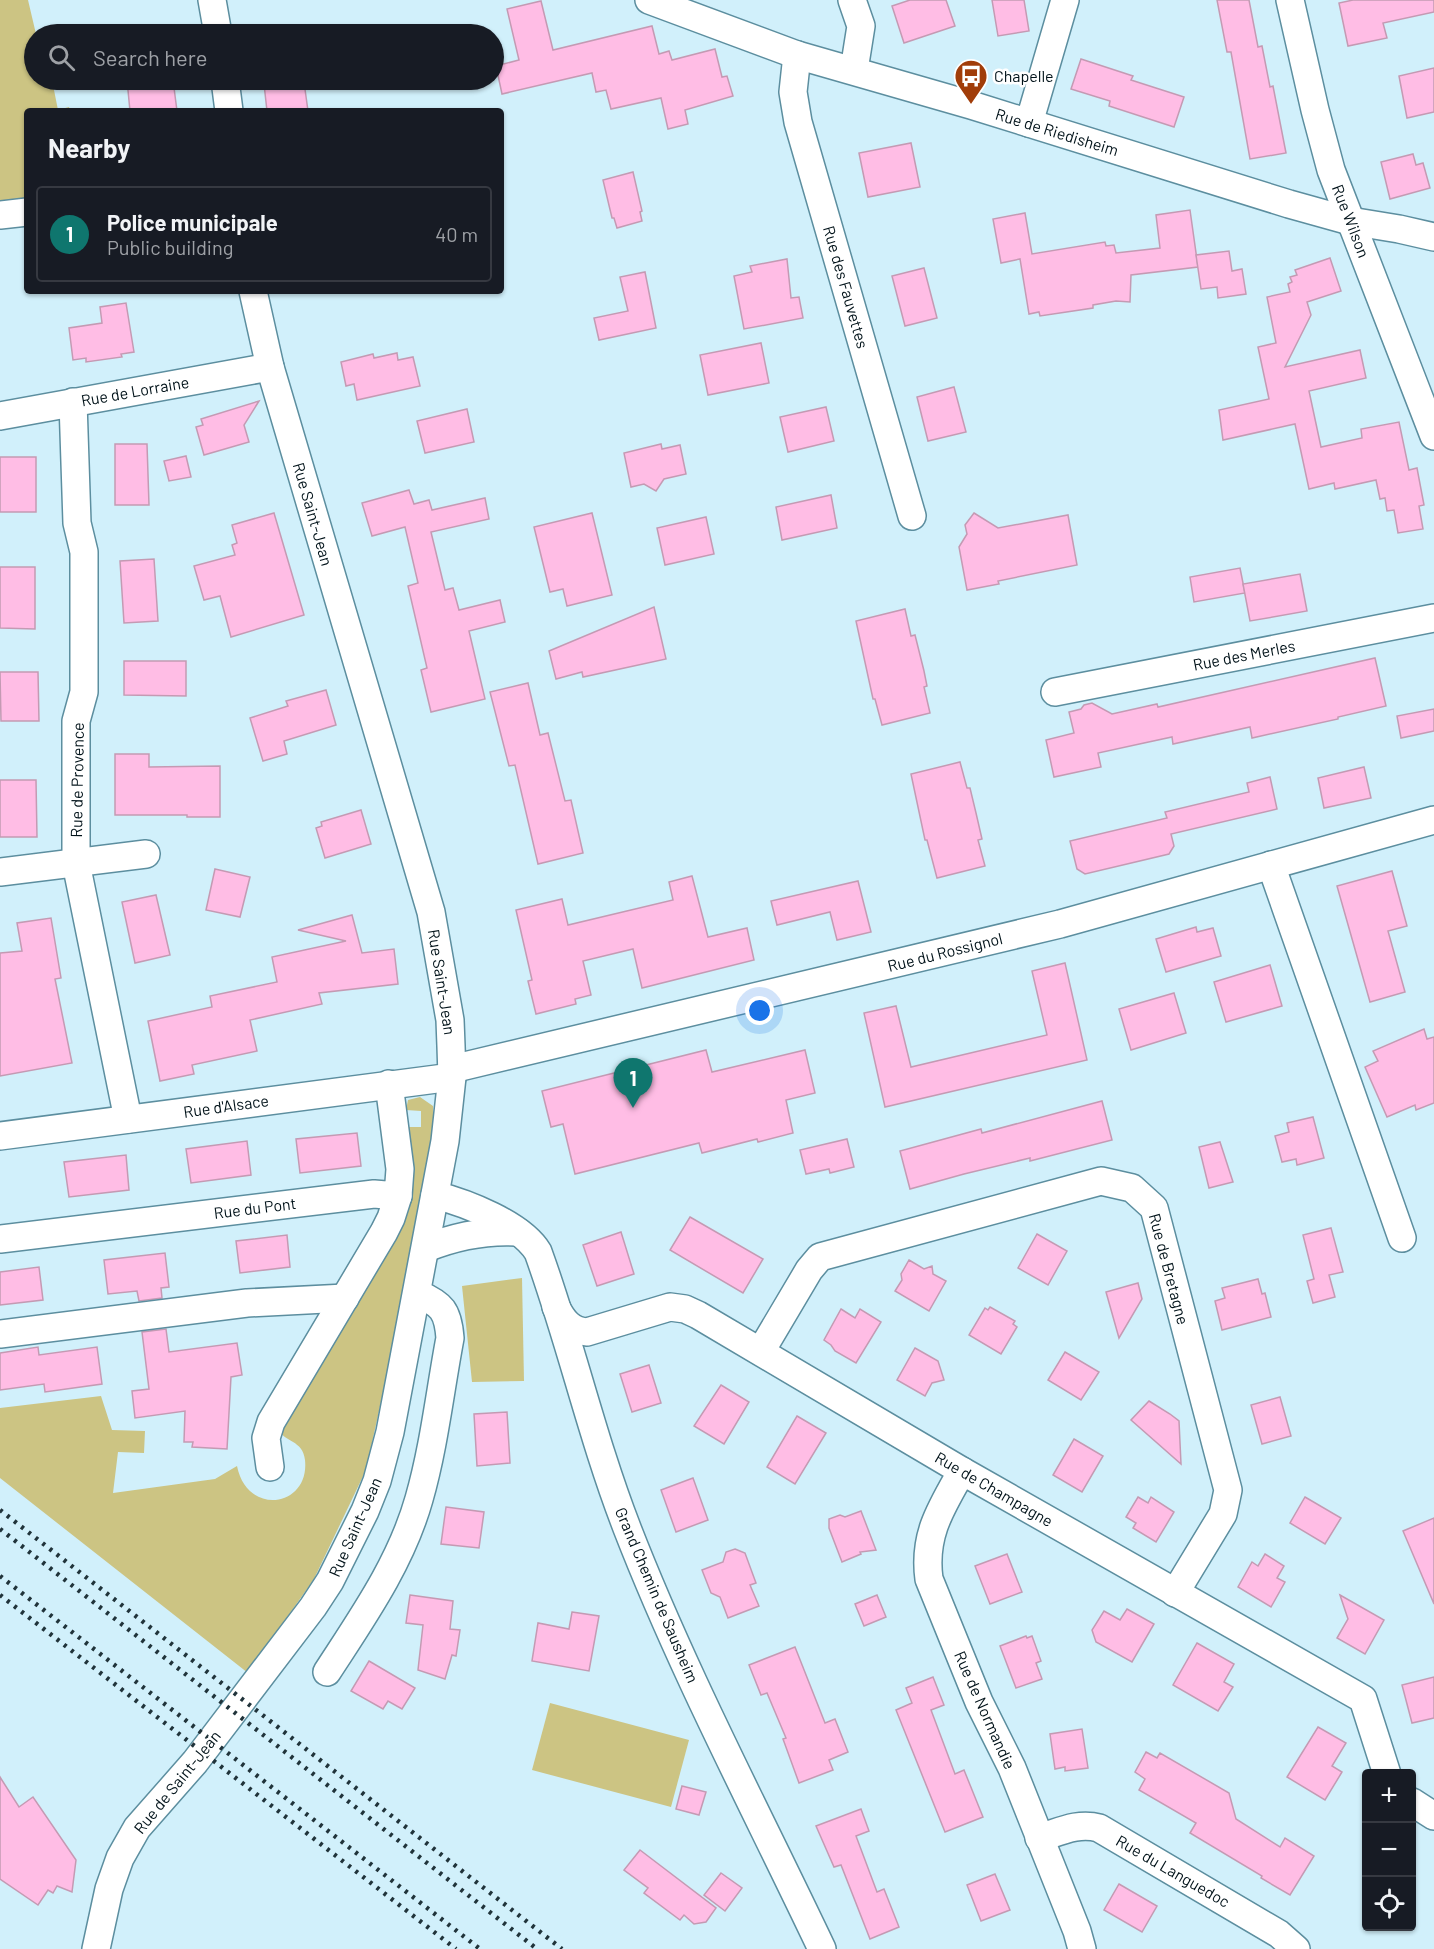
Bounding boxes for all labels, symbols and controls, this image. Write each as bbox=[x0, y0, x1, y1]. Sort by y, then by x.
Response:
search box bbox=[24, 24, 504, 90]
icon: search bbox=[45, 41, 78, 74]
text: Search here bbox=[93, 44, 207, 70]
bus stop icon: Chapelle bbox=[953, 58, 989, 105]
place label: Chapelle bbox=[994, 66, 1054, 85]
street label: Rue de Riedisheim bbox=[993, 104, 1121, 159]
text: Nearby bbox=[48, 132, 130, 163]
street label: Rue Wilson bbox=[1329, 181, 1374, 260]
text: Police municipale bbox=[107, 209, 278, 235]
text: 1 bbox=[66, 222, 73, 246]
text: 40 m bbox=[435, 222, 478, 246]
street label: Rue des Fauvettes bbox=[820, 223, 873, 350]
text: Public building bbox=[107, 235, 233, 259]
street label: Rue de Lorraine bbox=[79, 372, 190, 409]
street label: Rue Saint-Jean bbox=[290, 460, 337, 568]
street label: Rue des Merles bbox=[1191, 635, 1297, 674]
street label: Rue de Provence bbox=[66, 722, 87, 838]
street label: Rue Saint-Jean bbox=[425, 928, 460, 1036]
street label: Rue du Rossignol bbox=[885, 928, 1004, 975]
your location bbox=[745, 996, 774, 1025]
pin: 1 bbox=[614, 1058, 652, 1108]
street label: Rue d'Alsace bbox=[182, 1090, 270, 1121]
street label: Rue du Pont bbox=[213, 1193, 297, 1222]
street label: Rue de Bretagne bbox=[1146, 1211, 1193, 1327]
street label: Rue de Champagne bbox=[932, 1447, 1057, 1530]
street label: Rue Saint-Jean bbox=[324, 1474, 385, 1579]
street label: Grand Chemin de Sausheim bbox=[612, 1504, 703, 1685]
street label: Rue de Normandie bbox=[951, 1648, 1020, 1772]
street label: Rue de Saint-Jean bbox=[129, 1726, 224, 1837]
map controls bbox=[1362, 1769, 1416, 1931]
button: + bbox=[1362, 1769, 1416, 1823]
button: − bbox=[1362, 1823, 1416, 1877]
street label: Rue du Languedoc bbox=[1113, 1830, 1233, 1911]
button: locate bbox=[1362, 1877, 1416, 1931]

